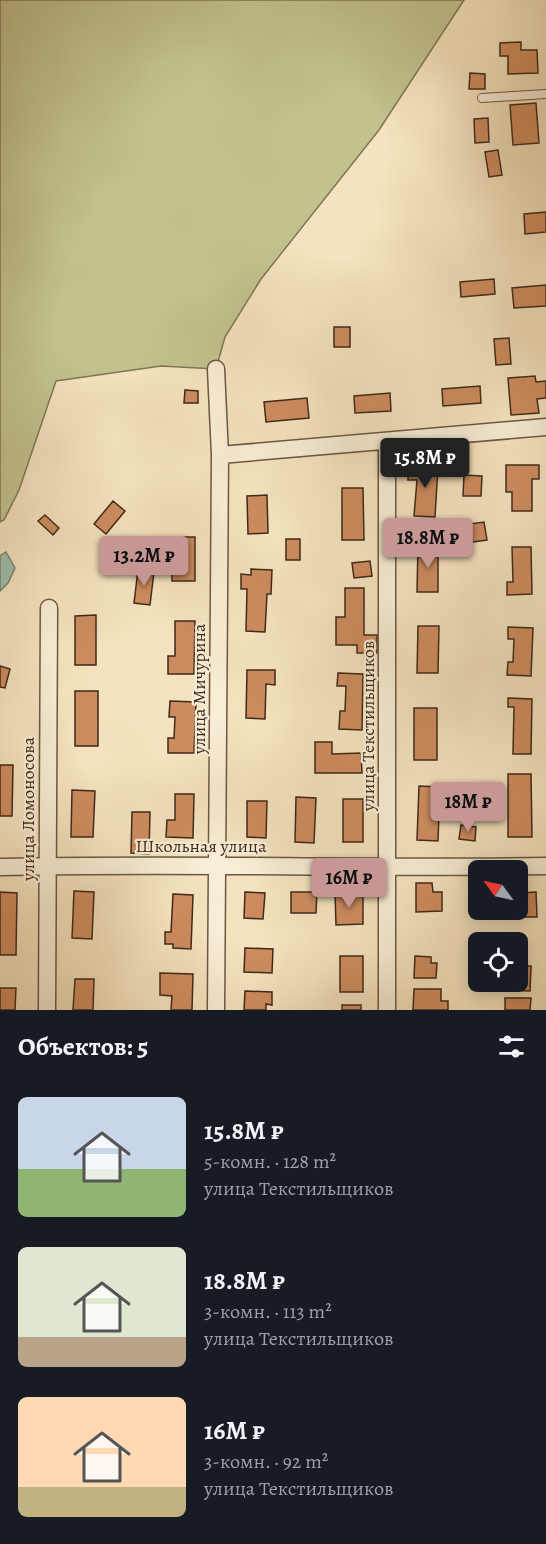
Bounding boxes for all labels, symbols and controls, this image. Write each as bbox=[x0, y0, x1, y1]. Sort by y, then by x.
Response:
pin: 15.8M ₽ bbox=[370, 438, 480, 489]
text: 15.8M ₽ bbox=[394, 444, 456, 471]
pin: 18.8M ₽ bbox=[373, 518, 483, 569]
text: 18.8M ₽ bbox=[397, 524, 459, 551]
pin: 13.2M ₽ bbox=[89, 536, 199, 587]
text: 13.2M ₽ bbox=[113, 542, 175, 569]
street label: улица Мичурина bbox=[187, 623, 211, 755]
street label: улица Текстильщиков bbox=[356, 641, 380, 812]
street label: улица Ломоносова bbox=[16, 736, 40, 882]
pin: 18M ₽ bbox=[426, 782, 510, 833]
text: 18M ₽ bbox=[444, 788, 492, 815]
street label: Школьная улица bbox=[136, 834, 267, 858]
pin: 16M ₽ bbox=[307, 858, 391, 909]
north arrow bbox=[468, 860, 528, 920]
map controls bbox=[468, 860, 528, 992]
text: 16M ₽ bbox=[326, 864, 372, 891]
button: locate bbox=[468, 932, 528, 992]
text: Объектов: 5 bbox=[18, 1029, 148, 1064]
icon: filters bbox=[495, 1030, 528, 1063]
text: 15.8M ₽ bbox=[204, 1113, 284, 1148]
icon: home bbox=[66, 1121, 138, 1193]
text: 5-комн. · 128 m² bbox=[204, 1148, 336, 1175]
text: улица Текстильщиков bbox=[204, 1175, 394, 1202]
text: 18.8M ₽ bbox=[204, 1263, 285, 1298]
icon: home bbox=[66, 1271, 138, 1343]
text: 3-комн. · 113 m² bbox=[204, 1298, 332, 1325]
text: улица Текстильщиков bbox=[204, 1325, 394, 1352]
text: 16M ₽ bbox=[204, 1413, 265, 1448]
icon: home bbox=[66, 1421, 138, 1493]
text: 3-комн. · 92 m² bbox=[204, 1448, 328, 1475]
text: улица Текстильщиков bbox=[204, 1475, 394, 1502]

